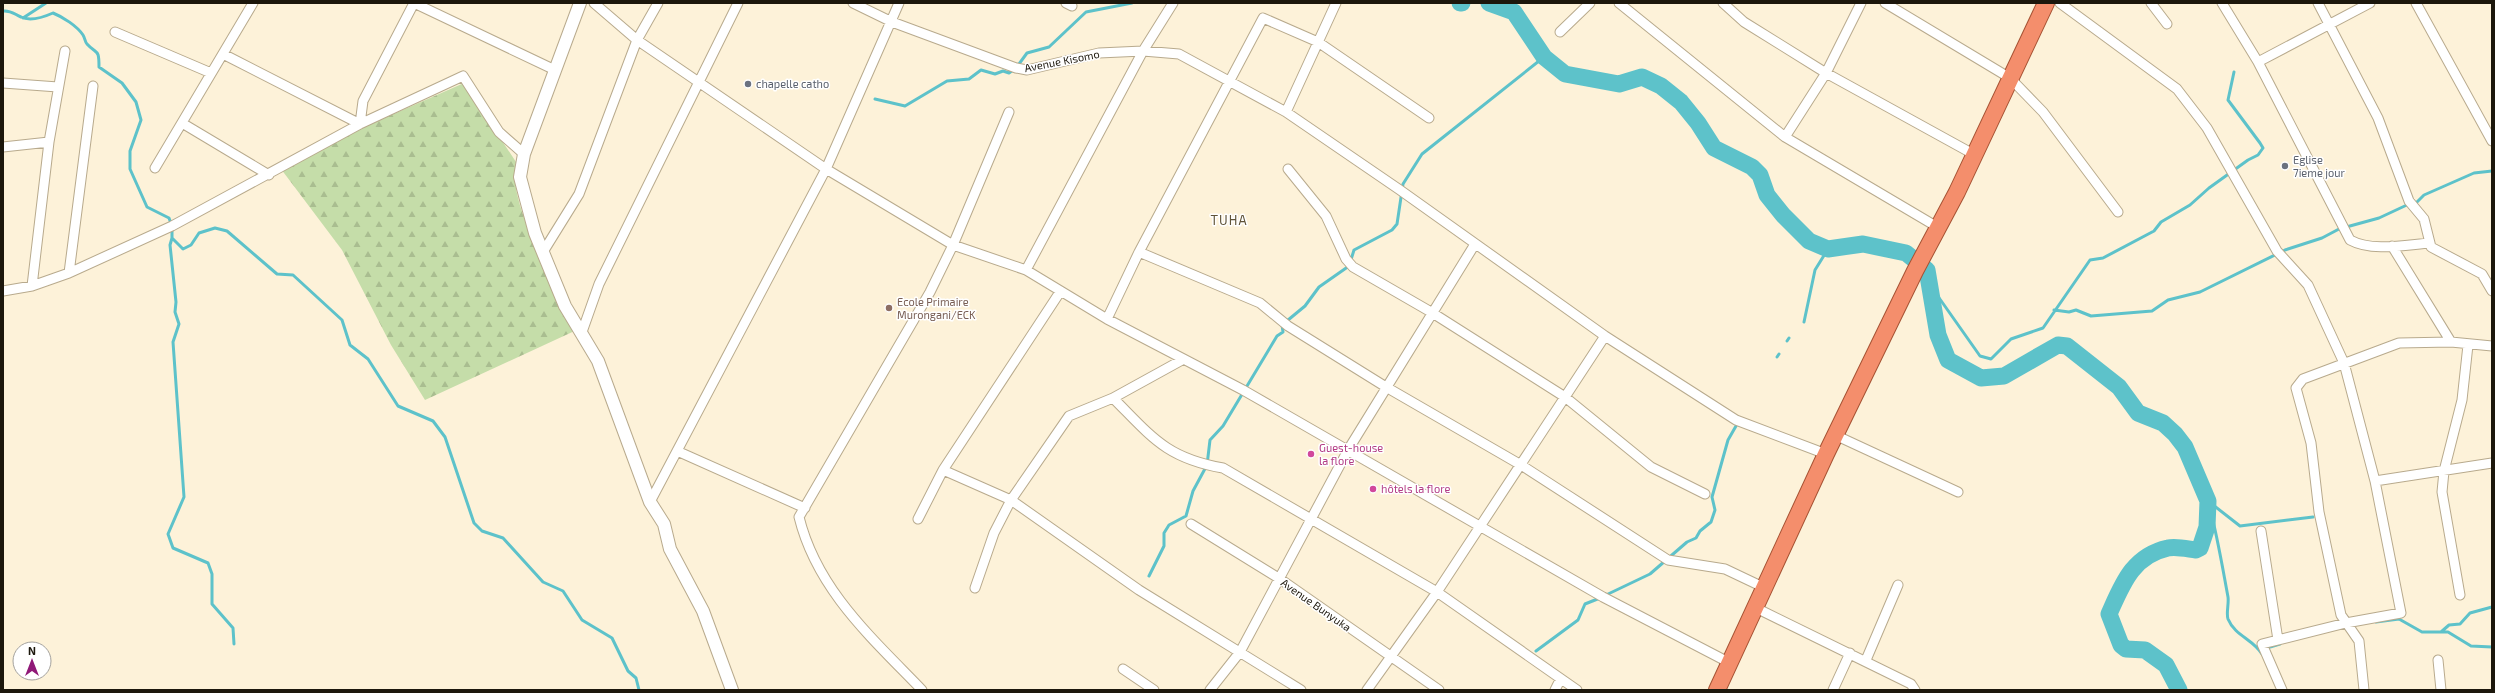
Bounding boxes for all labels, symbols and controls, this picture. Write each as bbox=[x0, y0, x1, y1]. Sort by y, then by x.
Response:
street label: Avenue Kisomo bbox=[1023, 47, 1101, 74]
place label: chapelle catho bbox=[756, 77, 829, 90]
marker: chapelle catho bbox=[743, 79, 753, 89]
place label: Eglise 7ieme jour bbox=[2293, 153, 2346, 180]
marker: Eglise 7ieme jour bbox=[2280, 161, 2290, 171]
district label: TUHA bbox=[1211, 212, 1247, 228]
place label: Ecole Primaire Murongani/ECK bbox=[897, 295, 976, 321]
marker: Ecole Primaire Murongani/ECK bbox=[884, 303, 894, 313]
place label: Guest-house la flore bbox=[1319, 441, 1383, 467]
marker: Guest-house la flore bbox=[1306, 449, 1316, 459]
place label: hôtels la flore bbox=[1381, 482, 1450, 495]
marker: hôtels la flore bbox=[1368, 484, 1378, 494]
street label: Avenue Bunyuka bbox=[1279, 576, 1354, 634]
north arrow bbox=[12, 641, 52, 681]
text: N bbox=[28, 644, 36, 657]

